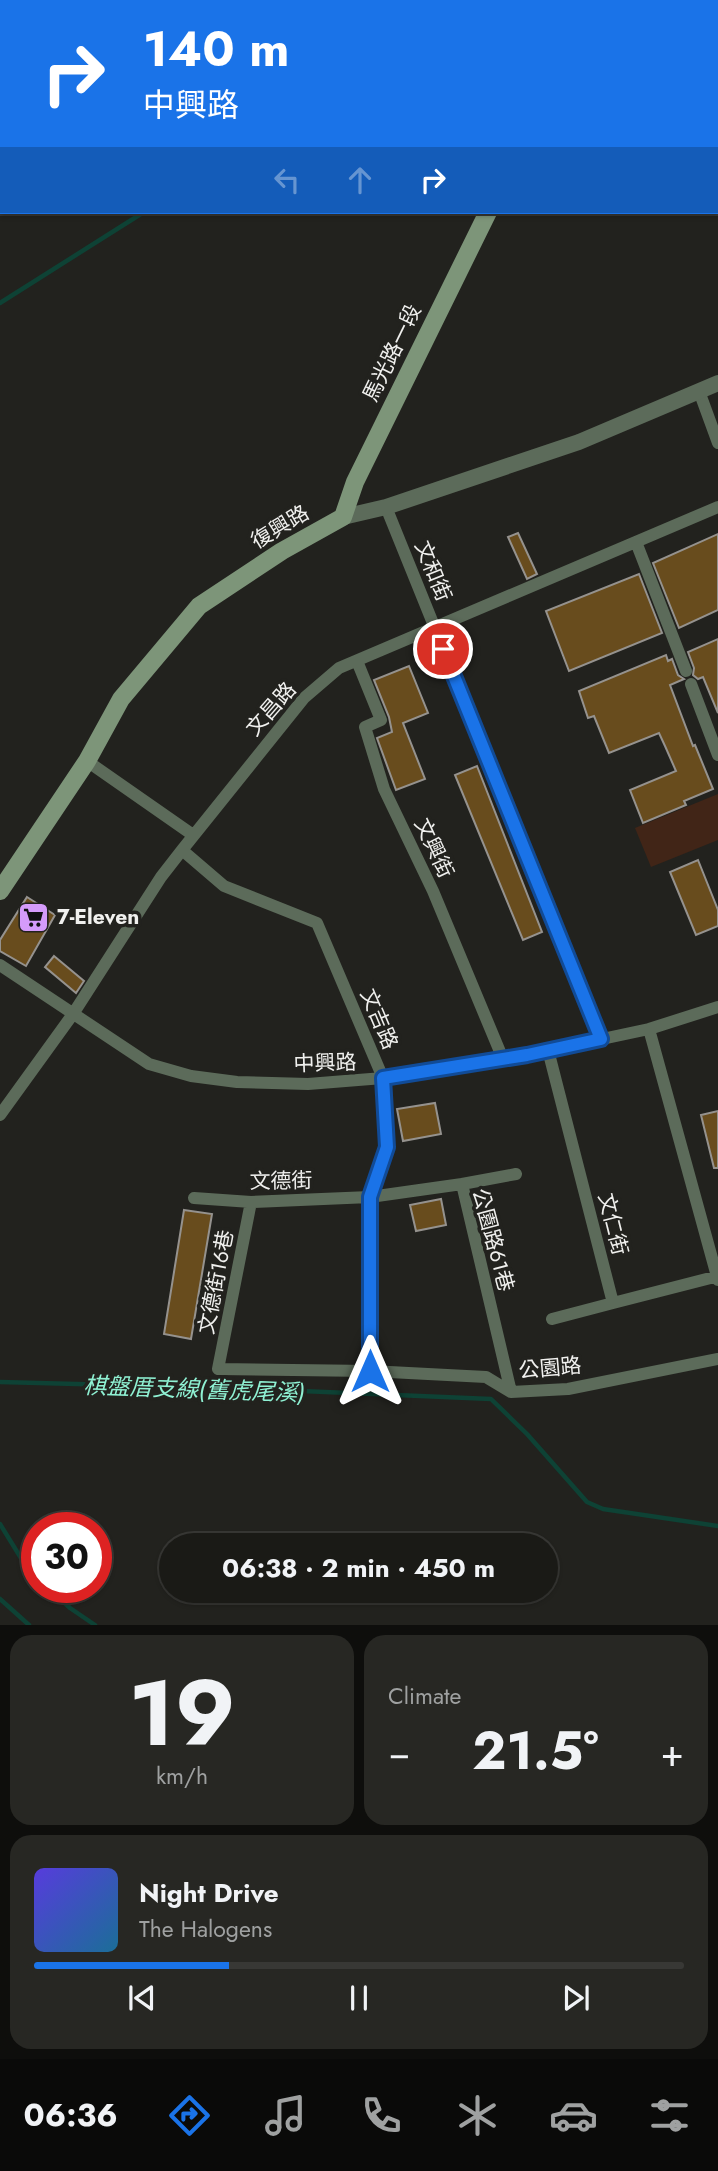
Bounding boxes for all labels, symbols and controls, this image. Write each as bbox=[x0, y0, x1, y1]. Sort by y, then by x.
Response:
text: 140 m bbox=[143, 14, 289, 84]
icon: right bbox=[28, 28, 119, 119]
text: 中興路 bbox=[143, 82, 239, 128]
icon: left bbox=[268, 161, 306, 199]
icon: ahead bbox=[341, 161, 379, 199]
icon: right bbox=[414, 161, 452, 199]
street label: 馬光路一段 bbox=[356, 299, 428, 407]
street label: 復興路 bbox=[245, 498, 315, 556]
street label: 文和街 bbox=[407, 536, 459, 606]
pin bbox=[413, 619, 473, 679]
icon: arrive bbox=[424, 630, 462, 668]
street label: 文昌路 bbox=[239, 675, 303, 743]
street label: 文興街 bbox=[407, 813, 461, 883]
supermarket icon: 7-Eleven bbox=[17, 900, 51, 934]
place label: 7-Eleven bbox=[57, 902, 139, 932]
street label: 文吉路 bbox=[353, 984, 405, 1054]
street label: 中興路 bbox=[293, 1047, 357, 1079]
street label: 文德街 bbox=[249, 1165, 313, 1197]
street label: 公園路61巷 bbox=[465, 1185, 521, 1295]
street label: 文仁街 bbox=[591, 1190, 635, 1258]
street label: 文德街16巷 bbox=[191, 1227, 241, 1337]
position arrow bbox=[333, 1334, 407, 1408]
street label: 公園路 bbox=[517, 1350, 583, 1386]
water label: 棋盤厝支線(舊虎尾溪) bbox=[83, 1368, 305, 1410]
speed limit sign: 30 bbox=[21, 1512, 112, 1603]
text: 06:38 · 2 min · 450 m bbox=[222, 1549, 495, 1587]
text: 19 bbox=[128, 1648, 236, 1779]
text: Climate bbox=[388, 1679, 461, 1713]
text: 21.5° bbox=[472, 1713, 599, 1789]
text: − bbox=[388, 1725, 410, 1780]
text: + bbox=[661, 1725, 684, 1780]
text: km/h bbox=[156, 1759, 208, 1793]
text: Night Drive bbox=[139, 1874, 279, 1912]
text: The Halogens bbox=[139, 1912, 272, 1946]
icon: previous bbox=[123, 1979, 161, 2017]
icon: pause bbox=[340, 1979, 378, 2017]
icon: next bbox=[557, 1979, 595, 2017]
icon: directions bbox=[165, 2091, 214, 2140]
icon: music bbox=[261, 2091, 310, 2140]
icon: phone bbox=[357, 2091, 406, 2140]
icon: climate bbox=[453, 2091, 502, 2140]
icon: car bbox=[549, 2091, 598, 2140]
icon: filters bbox=[645, 2091, 694, 2140]
text: 06:36 bbox=[24, 2092, 118, 2138]

